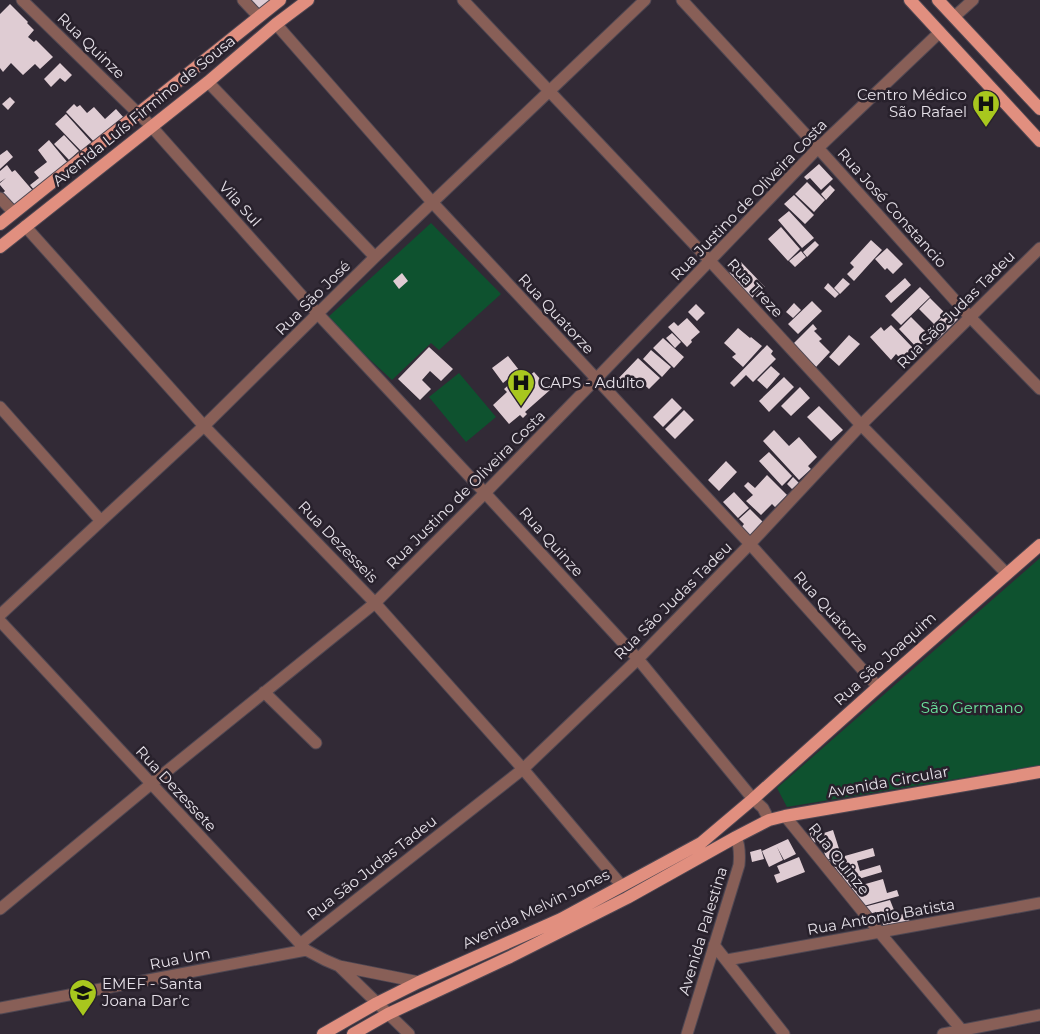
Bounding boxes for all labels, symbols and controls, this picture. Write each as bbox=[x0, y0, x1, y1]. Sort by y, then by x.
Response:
street label: Rua Quinze bbox=[53, 9, 129, 83]
street label: Avenida Luís Firmino de Sousa bbox=[49, 31, 239, 190]
place label: Centro Médico São Rafael bbox=[857, 85, 967, 121]
hospital icon: Centro Médico São Rafael bbox=[971, 89, 1001, 128]
street label: Rua Justino de Oliveira Costa bbox=[666, 115, 831, 284]
street label: Rua José Constancio bbox=[834, 144, 951, 271]
street label: Vila Sul bbox=[215, 177, 266, 230]
street label: Rua São Judas Tadeu bbox=[893, 247, 1019, 373]
street label: Rua Treze bbox=[723, 254, 787, 321]
street label: Rua São José bbox=[271, 256, 354, 339]
street label: Rua Quatorze bbox=[514, 269, 598, 358]
hospital icon: CAPS - Adulto bbox=[506, 368, 536, 407]
place label: CAPS - Adulto bbox=[540, 373, 645, 392]
street label: Rua Justino de Oliveira Costa bbox=[382, 406, 549, 573]
street label: Rua Dezesseis bbox=[294, 497, 382, 587]
street label: Rua Quinze bbox=[515, 503, 588, 580]
street label: Rua São Judas Tadeu bbox=[610, 538, 736, 664]
street label: Rua Quatorze bbox=[790, 567, 873, 656]
street label: Rua São Joaquim bbox=[830, 608, 940, 710]
park label: São Germano bbox=[921, 698, 1023, 717]
street label: Rua Dezessete bbox=[132, 742, 221, 835]
street label: Avenida Circular bbox=[826, 762, 950, 801]
street label: Rua São Judas Tadeu bbox=[303, 811, 440, 924]
street label: Rua Quinze bbox=[805, 819, 874, 899]
street label: Avenida Palestina bbox=[674, 864, 731, 997]
street label: Avenida Melvin Jones bbox=[459, 865, 613, 953]
street label: Rua Antonio Batista bbox=[806, 894, 956, 939]
street label: Rua Um bbox=[148, 943, 212, 974]
place label: EMEF - Santa Joana Dar’c bbox=[101, 974, 202, 1010]
school or university icon: EMEF - Santa Joana Dar’c bbox=[68, 978, 98, 1017]

